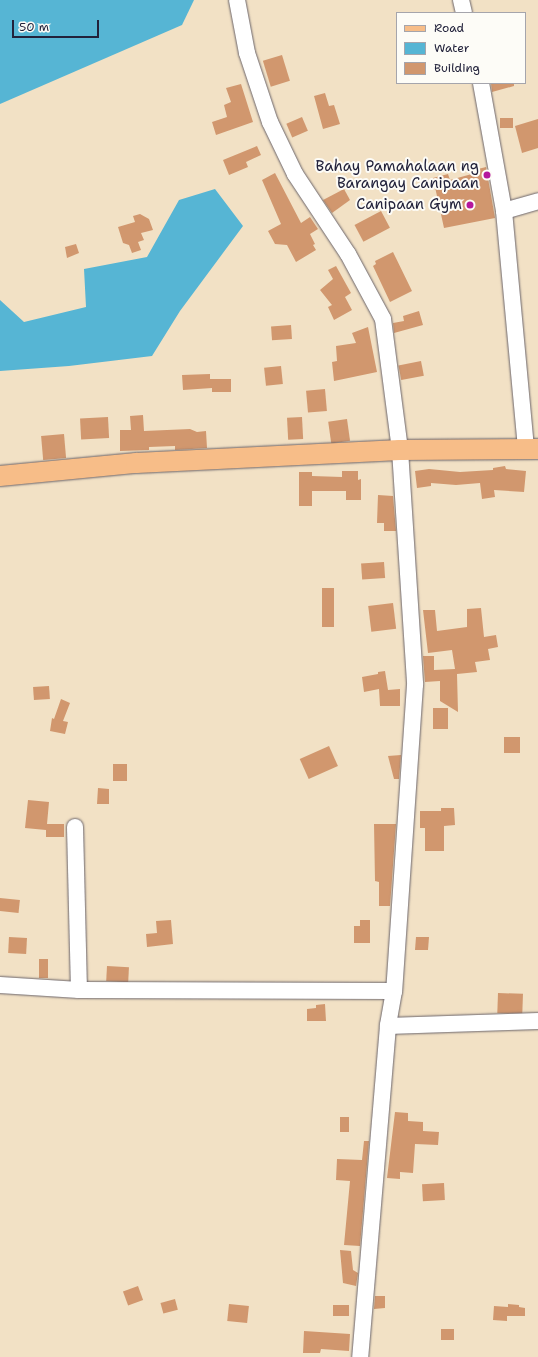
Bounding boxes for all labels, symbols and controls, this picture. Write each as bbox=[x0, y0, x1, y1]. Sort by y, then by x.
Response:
scale bar bbox=[14, 12, 101, 38]
legend bbox=[396, 12, 526, 84]
text: 50 m bbox=[19, 19, 49, 35]
text: Road bbox=[434, 20, 464, 36]
text: Water bbox=[434, 40, 469, 56]
text: Building bbox=[434, 60, 480, 76]
place label: Bahay Pamahalaan ng Barangay Canipaan bbox=[315, 157, 479, 192]
marker: Bahay Pamahalaan ng Barangay Canipaan bbox=[482, 170, 492, 180]
place label: Canipaan Gym bbox=[356, 196, 462, 214]
marker: Canipaan Gym bbox=[465, 200, 475, 210]

